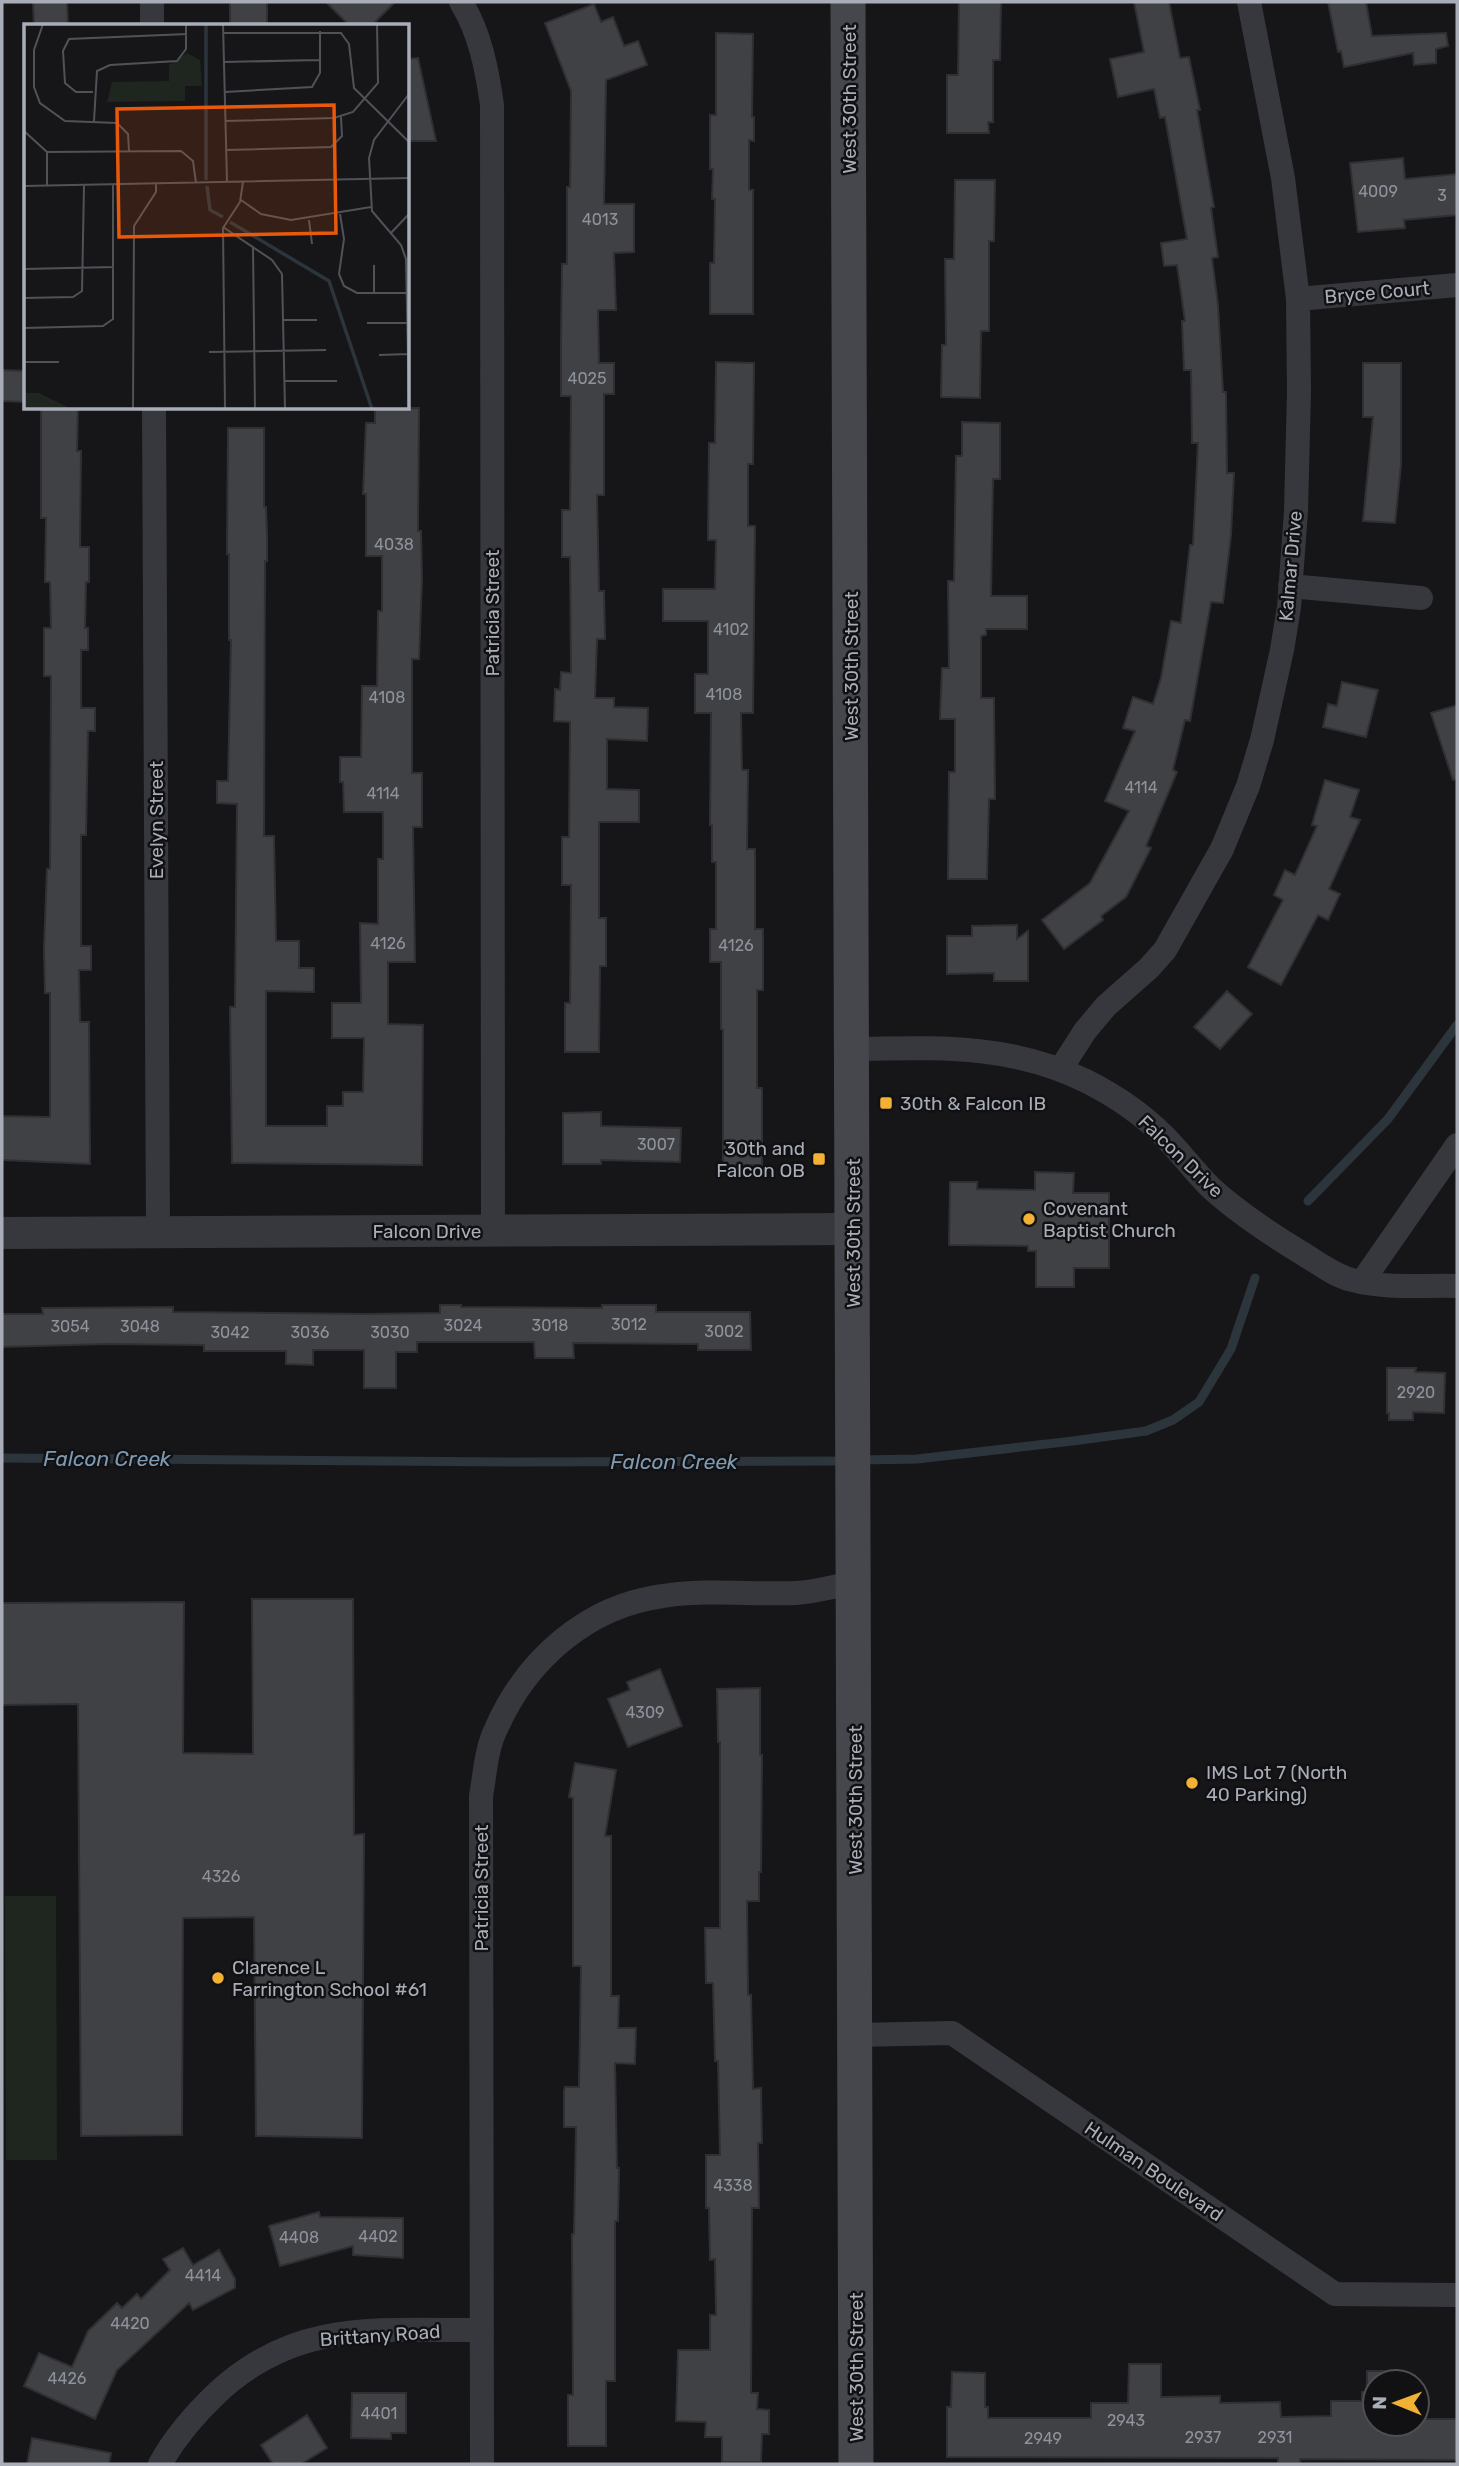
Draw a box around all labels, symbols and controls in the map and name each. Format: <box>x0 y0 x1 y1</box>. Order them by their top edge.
inset map <box>24 24 410 410</box>
street label: West 30th Street <box>838 24 861 174</box>
house number: 4009 <box>1358 182 1398 201</box>
house number: 3 <box>1437 186 1447 205</box>
house number: 4013 <box>582 210 618 229</box>
street label: Bryce Court <box>1323 276 1431 309</box>
house number: 4025 <box>568 369 607 388</box>
street label: Kalmar Drive <box>1274 510 1307 622</box>
house number: 4038 <box>374 535 414 554</box>
street label: Patricia Street <box>481 549 504 676</box>
street label: West 30th Street <box>840 591 863 741</box>
house number: 4102 <box>713 620 749 639</box>
house number: 4108 <box>706 685 742 704</box>
house number: 4108 <box>369 688 405 707</box>
street label: Evelyn Street <box>145 760 168 879</box>
house number: 4114 <box>1124 778 1158 797</box>
house number: 4114 <box>366 784 400 803</box>
house number: 4126 <box>370 934 406 953</box>
house number: 4126 <box>718 936 754 955</box>
place label: 30th & Falcon IB <box>900 1092 1046 1115</box>
marker: 30th & Falcon IB <box>878 1095 894 1111</box>
street label: Falcon Drive <box>1133 1110 1228 1202</box>
house number: 3007 <box>637 1135 675 1154</box>
place label: 30th and Falcon OB <box>716 1137 805 1182</box>
marker: 30th and Falcon OB <box>811 1151 827 1167</box>
street label: West 30th Street <box>842 1158 865 1308</box>
place label: Covenant Baptist Church <box>1043 1197 1176 1242</box>
marker: Covenant Baptist Church <box>1021 1211 1037 1227</box>
street label: Falcon Drive <box>373 1220 481 1243</box>
house number: 3012 <box>611 1315 647 1334</box>
house number: 3024 <box>444 1316 483 1335</box>
house number: 3018 <box>532 1316 568 1335</box>
house number: 3054 <box>50 1317 90 1336</box>
house number: 3048 <box>120 1317 160 1336</box>
house number: 3002 <box>704 1322 744 1341</box>
house number: 3042 <box>210 1323 250 1342</box>
house number: 3036 <box>290 1323 330 1342</box>
house number: 3030 <box>370 1323 410 1342</box>
house number: 2920 <box>1397 1383 1435 1402</box>
water label: Falcon Creek <box>43 1446 172 1471</box>
water label: Falcon Creek <box>610 1449 739 1474</box>
house number: 4309 <box>625 1703 665 1722</box>
street label: West 30th Street <box>844 1725 867 1875</box>
place label: IMS Lot 7 (North 40 Parking) <box>1206 1761 1347 1806</box>
marker: IMS Lot 7 (North 40 Parking) <box>1184 1775 1200 1791</box>
street label: Patricia Street <box>470 1824 493 1951</box>
house number: 4326 <box>202 1867 241 1886</box>
place label: Clarence L Farrington School #61 <box>232 1956 427 2001</box>
marker: Clarence L Farrington School #61 <box>210 1970 226 1986</box>
street label: Hulman Boulevard <box>1080 2117 1227 2226</box>
house number: 4338 <box>713 2176 753 2195</box>
house number: 4402 <box>358 2227 398 2246</box>
house number: 4408 <box>279 2228 319 2247</box>
house number: 4414 <box>185 2266 221 2285</box>
street label: West 30th Street <box>845 2292 868 2442</box>
house number: 4420 <box>110 2314 150 2333</box>
street label: Brittany Road <box>319 2320 441 2351</box>
north arrow <box>1361 2368 1431 2438</box>
house number: 4426 <box>48 2369 87 2388</box>
text: N <box>1368 2396 1391 2410</box>
house number: 4401 <box>361 2404 397 2423</box>
house number: 2943 <box>1107 2411 1145 2430</box>
house number: 2937 <box>1185 2428 1221 2447</box>
house number: 2931 <box>1258 2428 1292 2447</box>
house number: 2949 <box>1024 2429 1062 2448</box>

